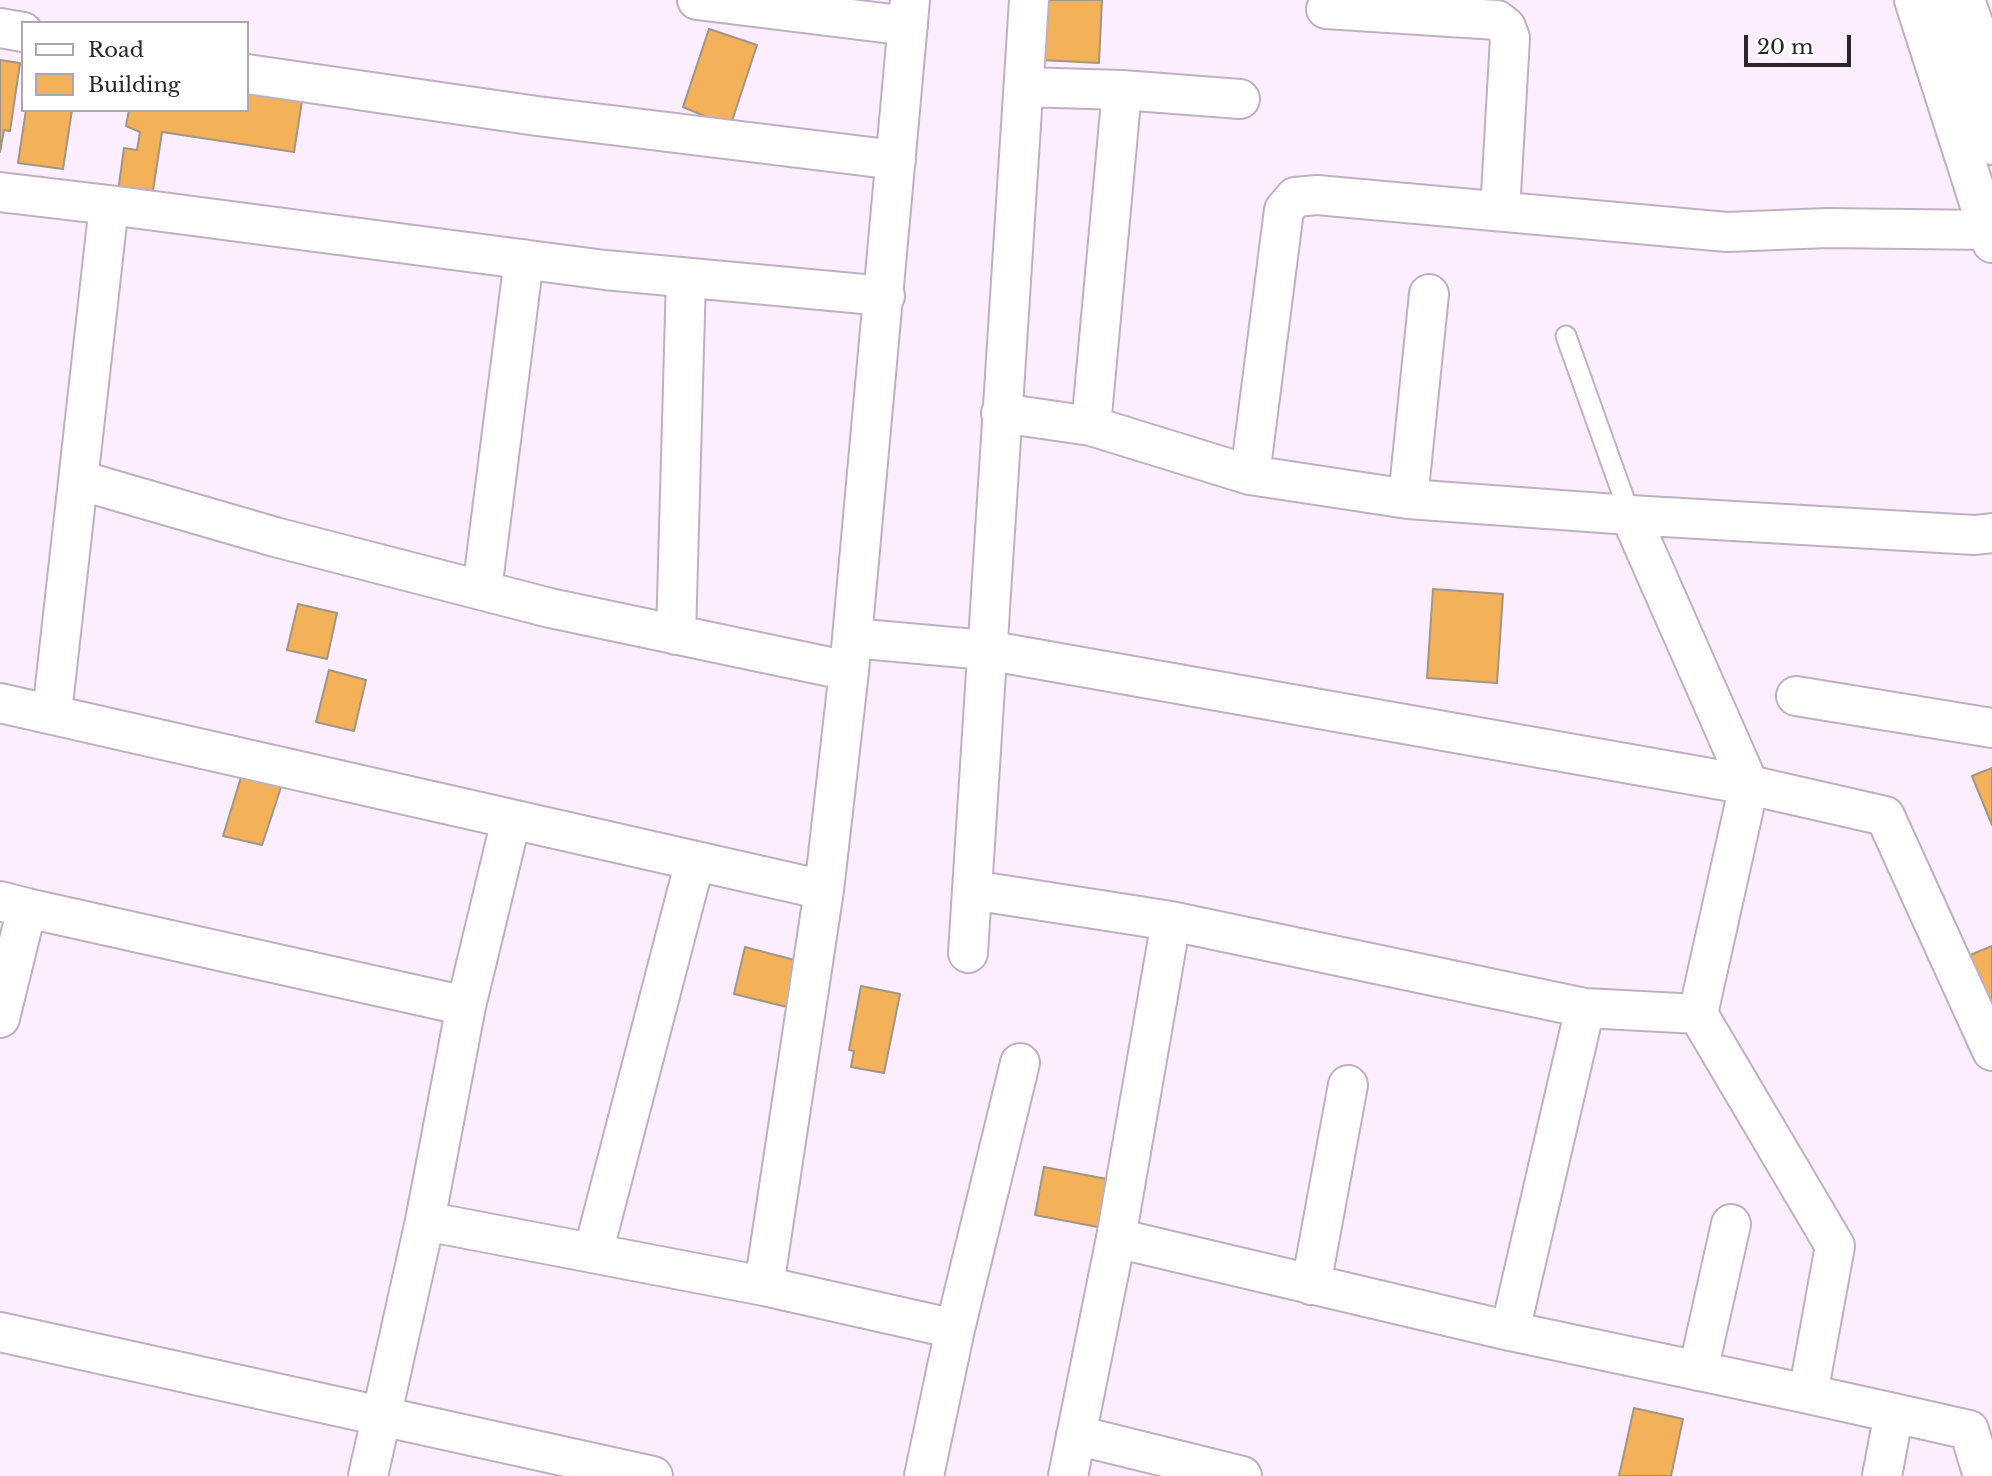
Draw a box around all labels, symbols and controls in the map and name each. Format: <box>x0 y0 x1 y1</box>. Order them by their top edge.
legend <box>21 21 248 112</box>
scale bar <box>1747 21 1854 65</box>
text: 20 m <box>1757 34 1814 60</box>
text: Road <box>88 37 144 63</box>
text: Building <box>88 72 180 98</box>

